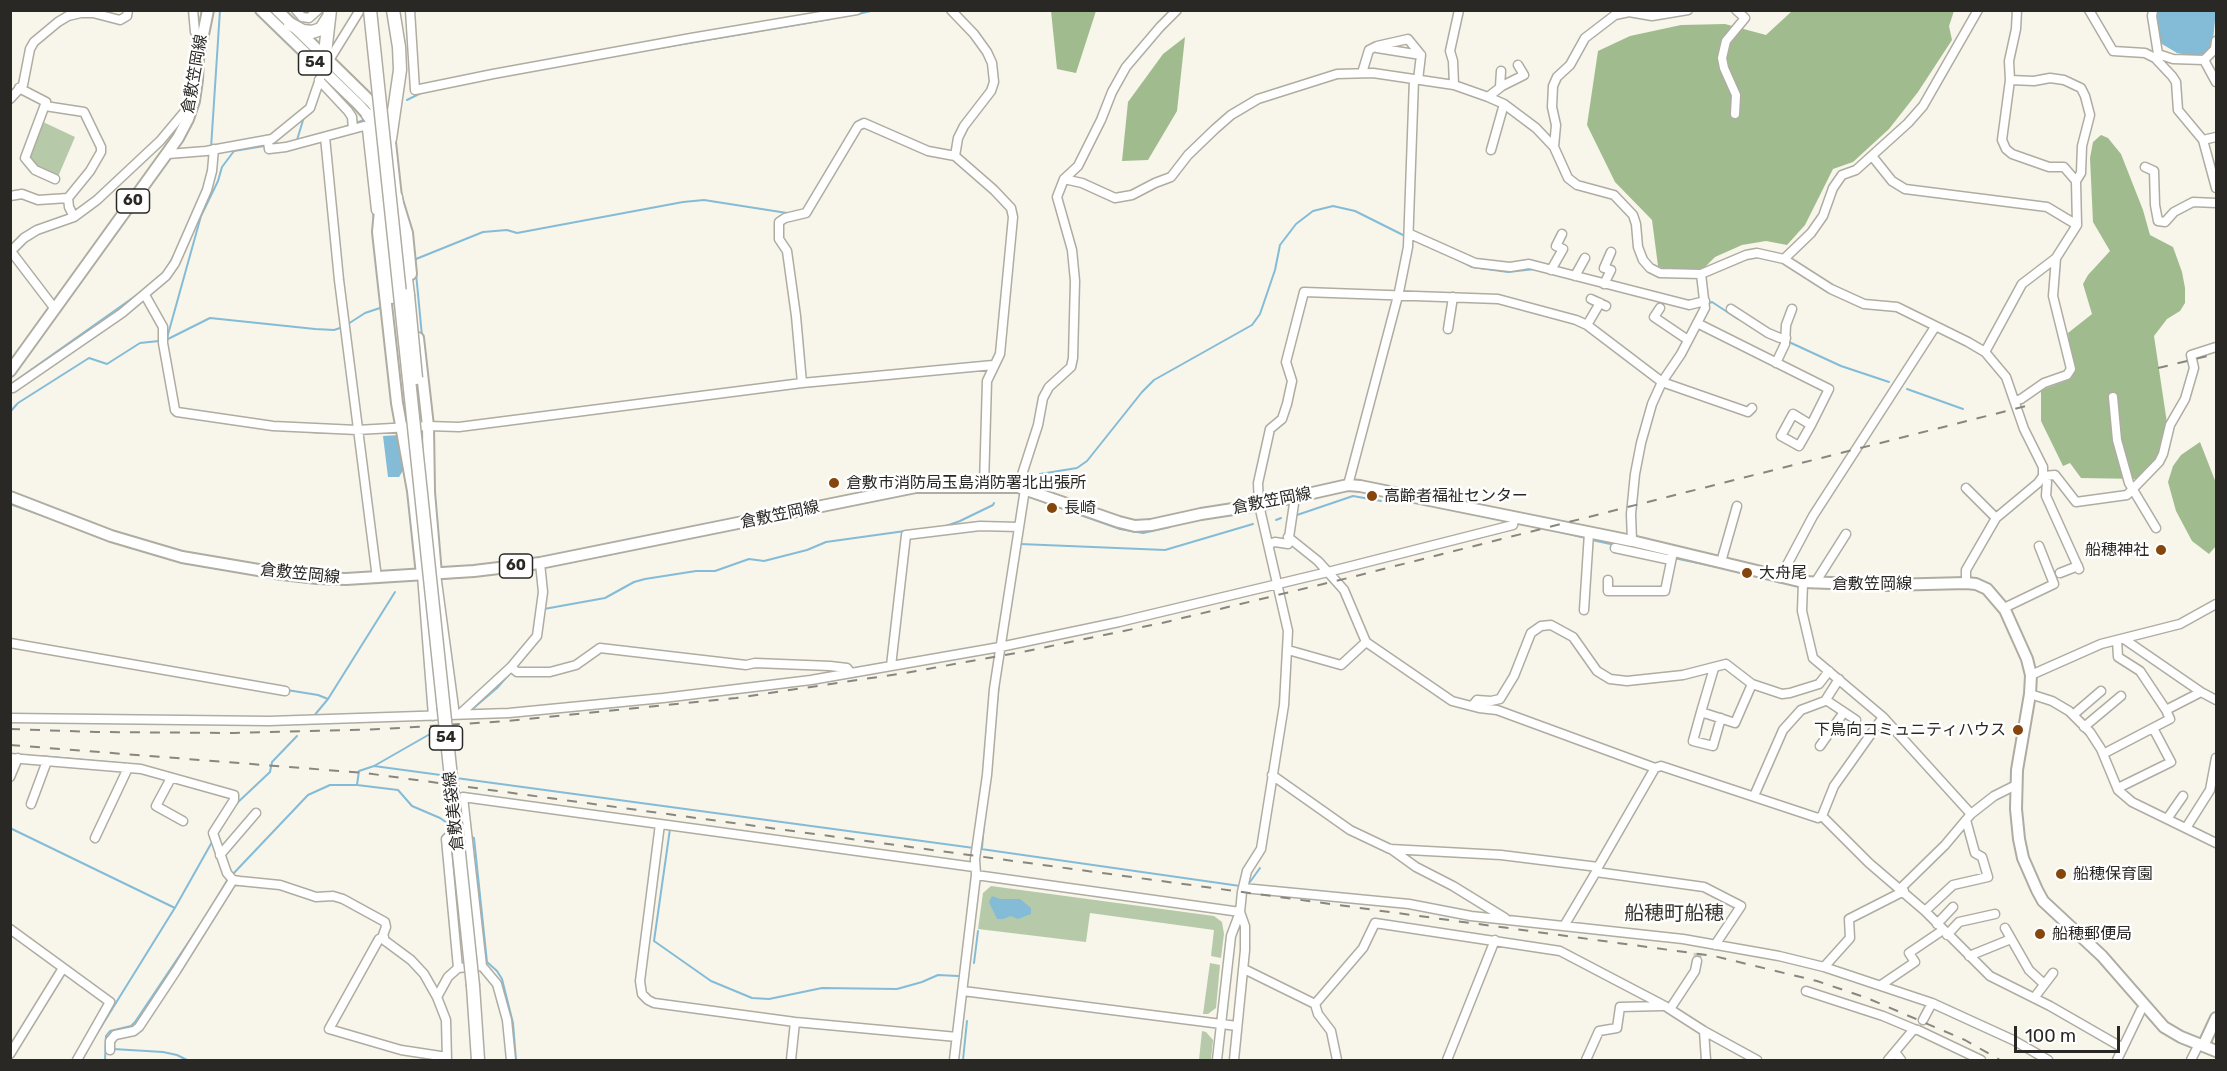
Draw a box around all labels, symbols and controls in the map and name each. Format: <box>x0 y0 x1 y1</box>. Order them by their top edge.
street label: 倉敷笠岡線 <box>179 33 211 115</box>
road number: 54 <box>298 51 332 75</box>
road number: 60 <box>116 189 150 213</box>
place label: 倉敷市消防局玉島消防署北出張所 <box>846 473 1086 493</box>
marker: 倉敷市消防局玉島消防署北出張所 <box>827 476 841 490</box>
street label: 倉敷笠岡線 <box>1231 484 1313 518</box>
place label: 高齢者福祉センター <box>1384 486 1528 506</box>
marker: 高齢者福祉センター <box>1365 489 1379 503</box>
street label: 倉敷笠岡線 <box>739 497 821 533</box>
place label: 長崎 <box>1064 498 1096 518</box>
marker: 長崎 <box>1045 501 1059 515</box>
place label: 船穂神社 <box>2085 540 2149 560</box>
marker: 船穂神社 <box>2154 543 2168 557</box>
road number: 60 <box>500 554 532 578</box>
street label: 倉敷笠岡線 <box>259 560 341 588</box>
place label: 大舟尾 <box>1759 563 1807 583</box>
marker: 大舟尾 <box>1740 566 1754 580</box>
street label: 倉敷笠岡線 <box>1832 574 1912 594</box>
place label: 下鳥向コミュニティハウス <box>1814 720 2006 740</box>
marker: 下鳥向コミュニティハウス <box>2011 723 2025 737</box>
road number: 54 <box>430 726 462 750</box>
street label: 倉敷美袋線 <box>440 770 468 852</box>
place label: 船穂保育園 <box>2073 864 2153 884</box>
marker: 船穂保育園 <box>2054 867 2068 881</box>
district label: 船穂町船穂 <box>1624 902 1724 926</box>
place label: 船穂郵便局 <box>2052 924 2132 944</box>
marker: 船穂郵便局 <box>2033 927 2047 941</box>
scale bar <box>2017 1014 2124 1052</box>
text: 100 m <box>2025 1025 2076 1047</box>

